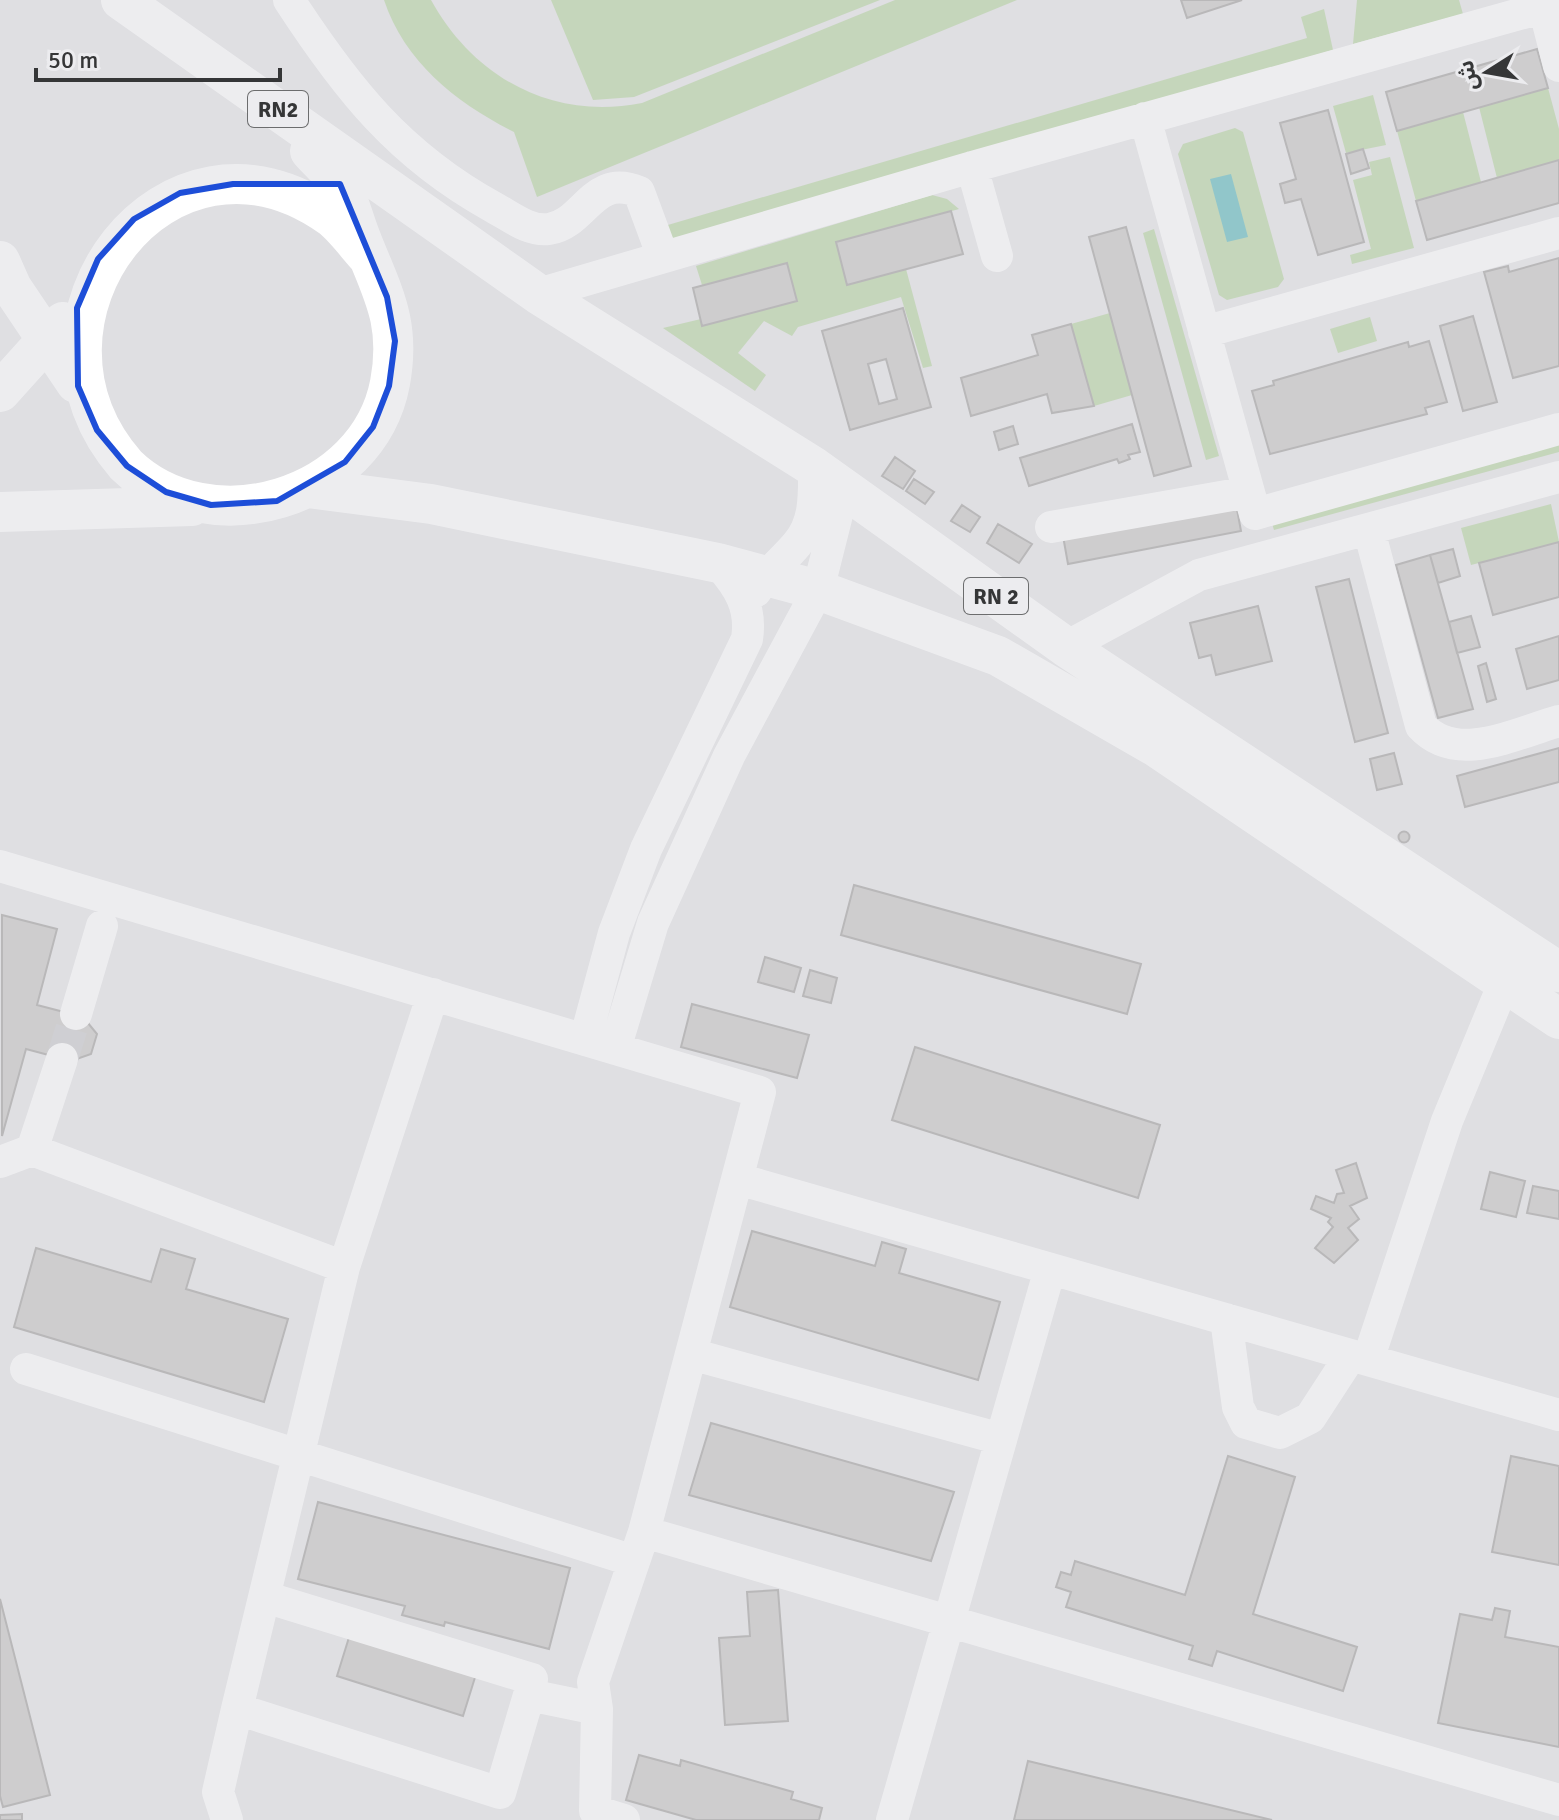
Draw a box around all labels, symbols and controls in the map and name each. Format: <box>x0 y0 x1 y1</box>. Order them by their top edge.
scale bar <box>36 32 280 82</box>
north arrow <box>1447 32 1527 112</box>
text: 50 m <box>48 45 98 75</box>
text: ش <box>1452 58 1484 93</box>
road number: RN2 <box>248 91 308 127</box>
road number: RN 2 <box>964 578 1028 614</box>

